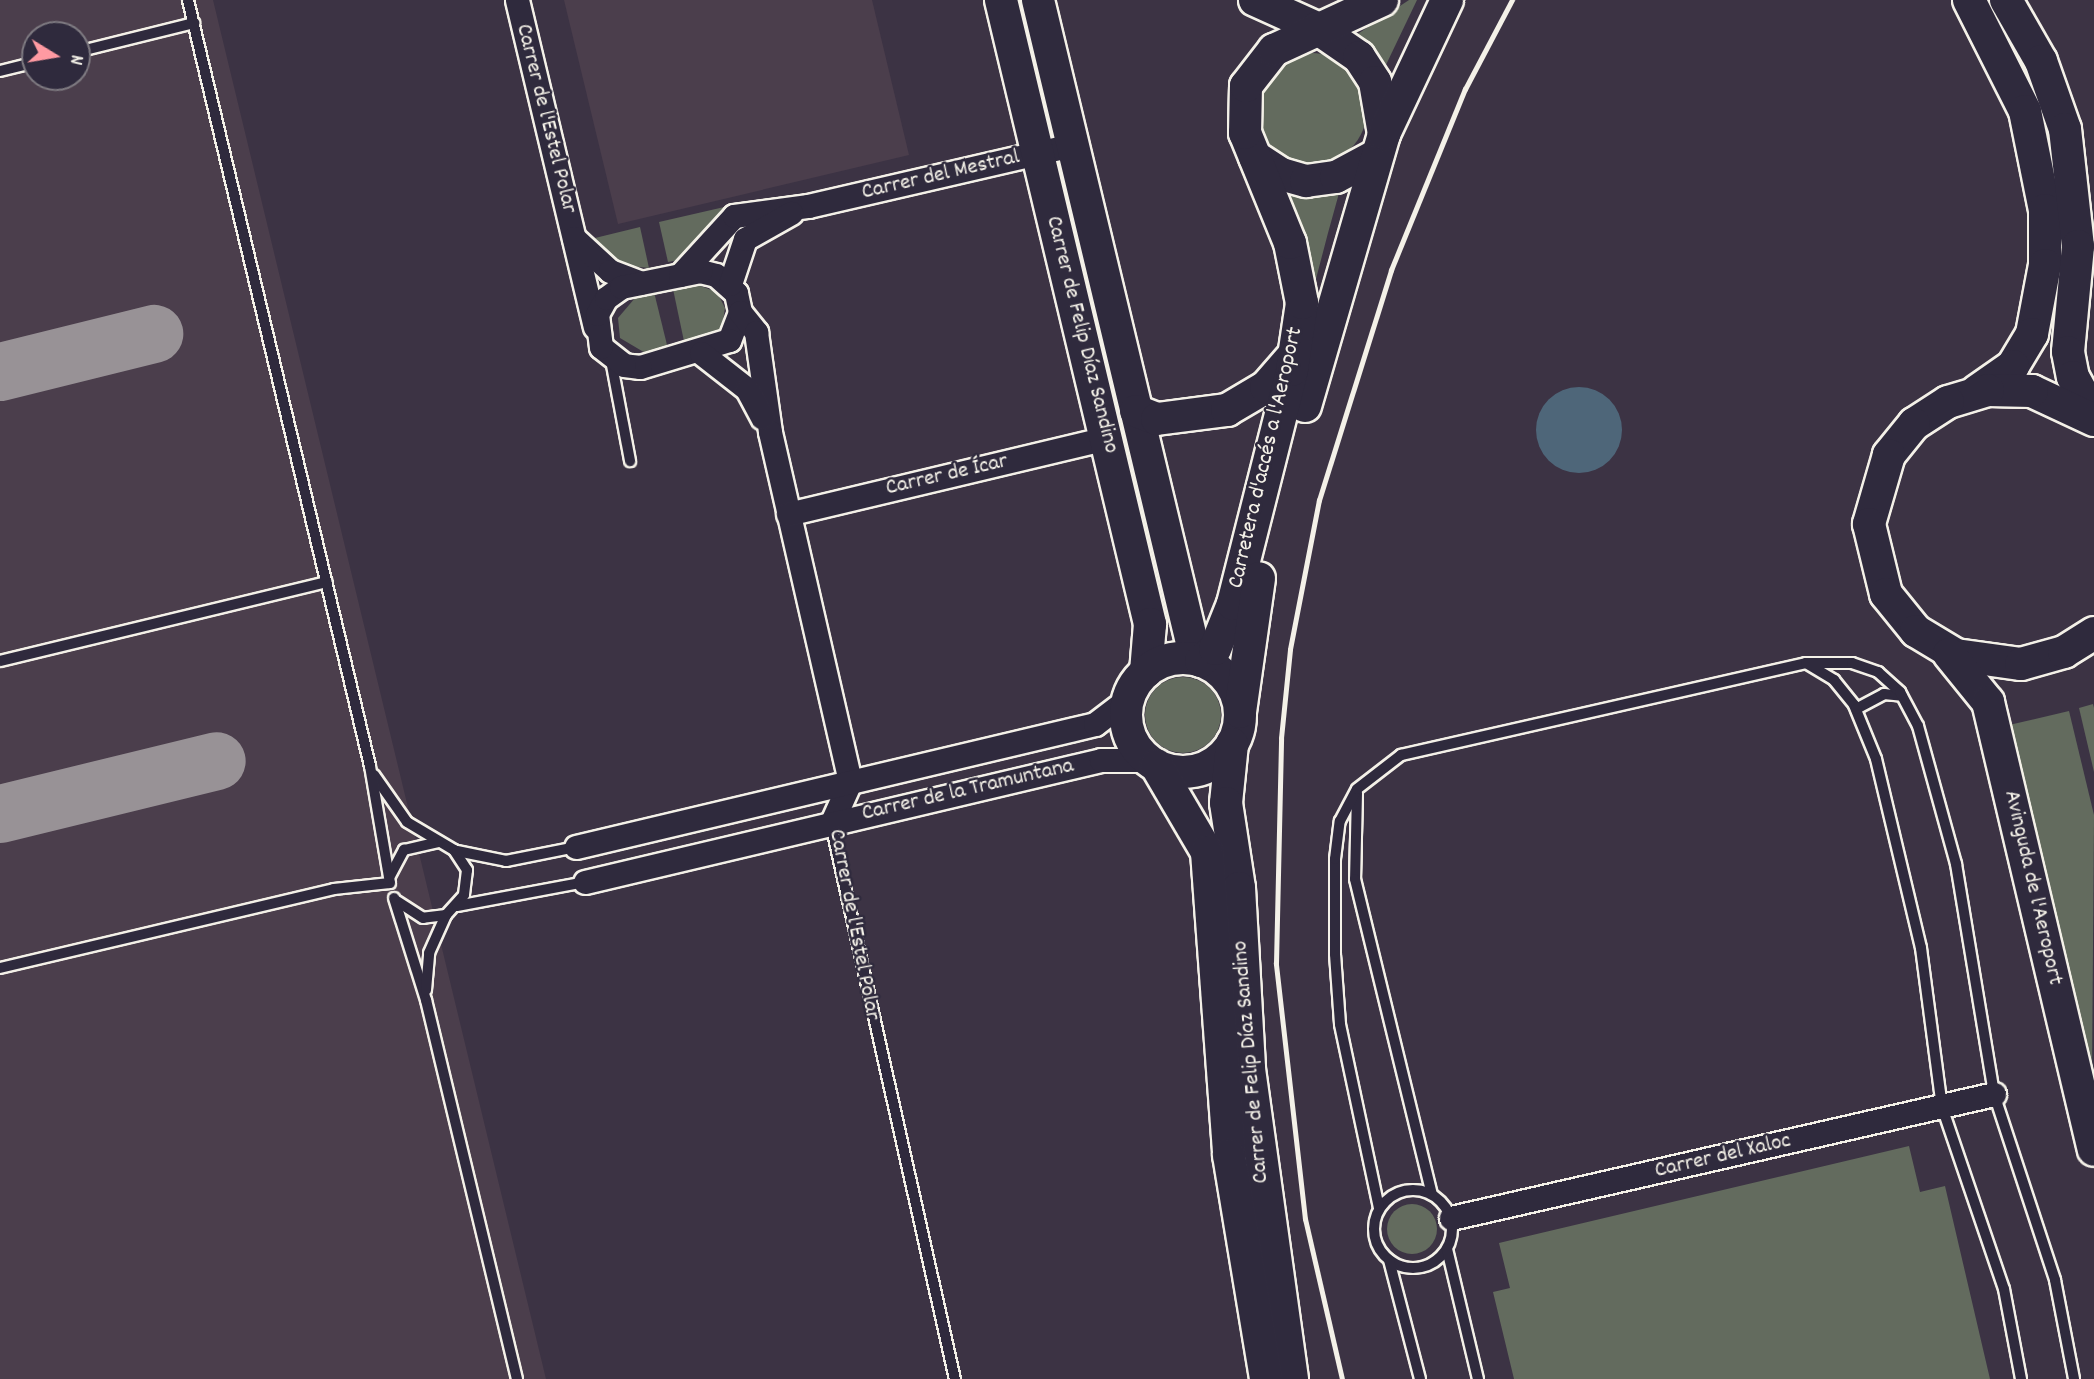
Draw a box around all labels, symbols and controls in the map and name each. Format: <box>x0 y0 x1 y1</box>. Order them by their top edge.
north arrow <box>21 21 91 91</box>
street label: Carrer de l'Estel Polar <box>508 21 582 217</box>
text: N <box>61 53 89 67</box>
street label: Carrer del Mestral <box>859 144 1023 208</box>
street label: Carrer de Felip Díaz Sandino <box>1038 214 1124 456</box>
street label: Carretera d'accés a l'Aeroport <box>1223 325 1311 591</box>
street label: Carrer de Ícar <box>883 449 1011 503</box>
street label: Carrer de la Tramuntana <box>859 753 1077 829</box>
street label: Avinguda de l'Aeroport <box>1996 788 2068 988</box>
street label: Carrer de l'Estel Polar <box>821 827 885 1023</box>
street label: Carrer de Felip Díaz Sandino <box>1228 939 1276 1185</box>
street label: Carrer del Xaloc <box>1652 1128 1794 1186</box>

